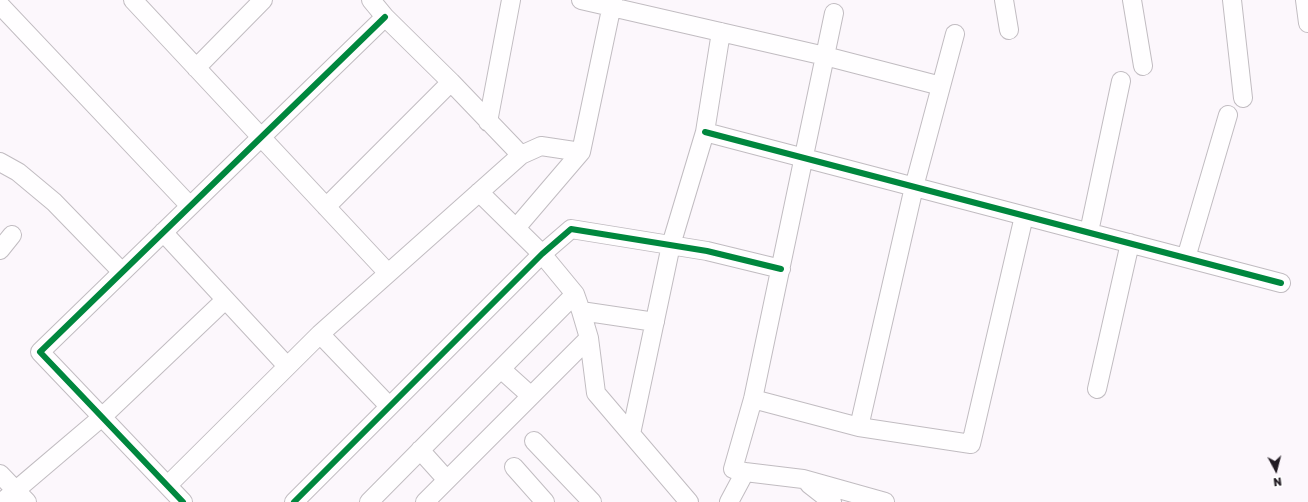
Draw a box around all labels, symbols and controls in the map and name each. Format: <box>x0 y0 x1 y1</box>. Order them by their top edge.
north arrow <box>1256 450 1296 490</box>
text: N <box>1273 475 1282 489</box>

